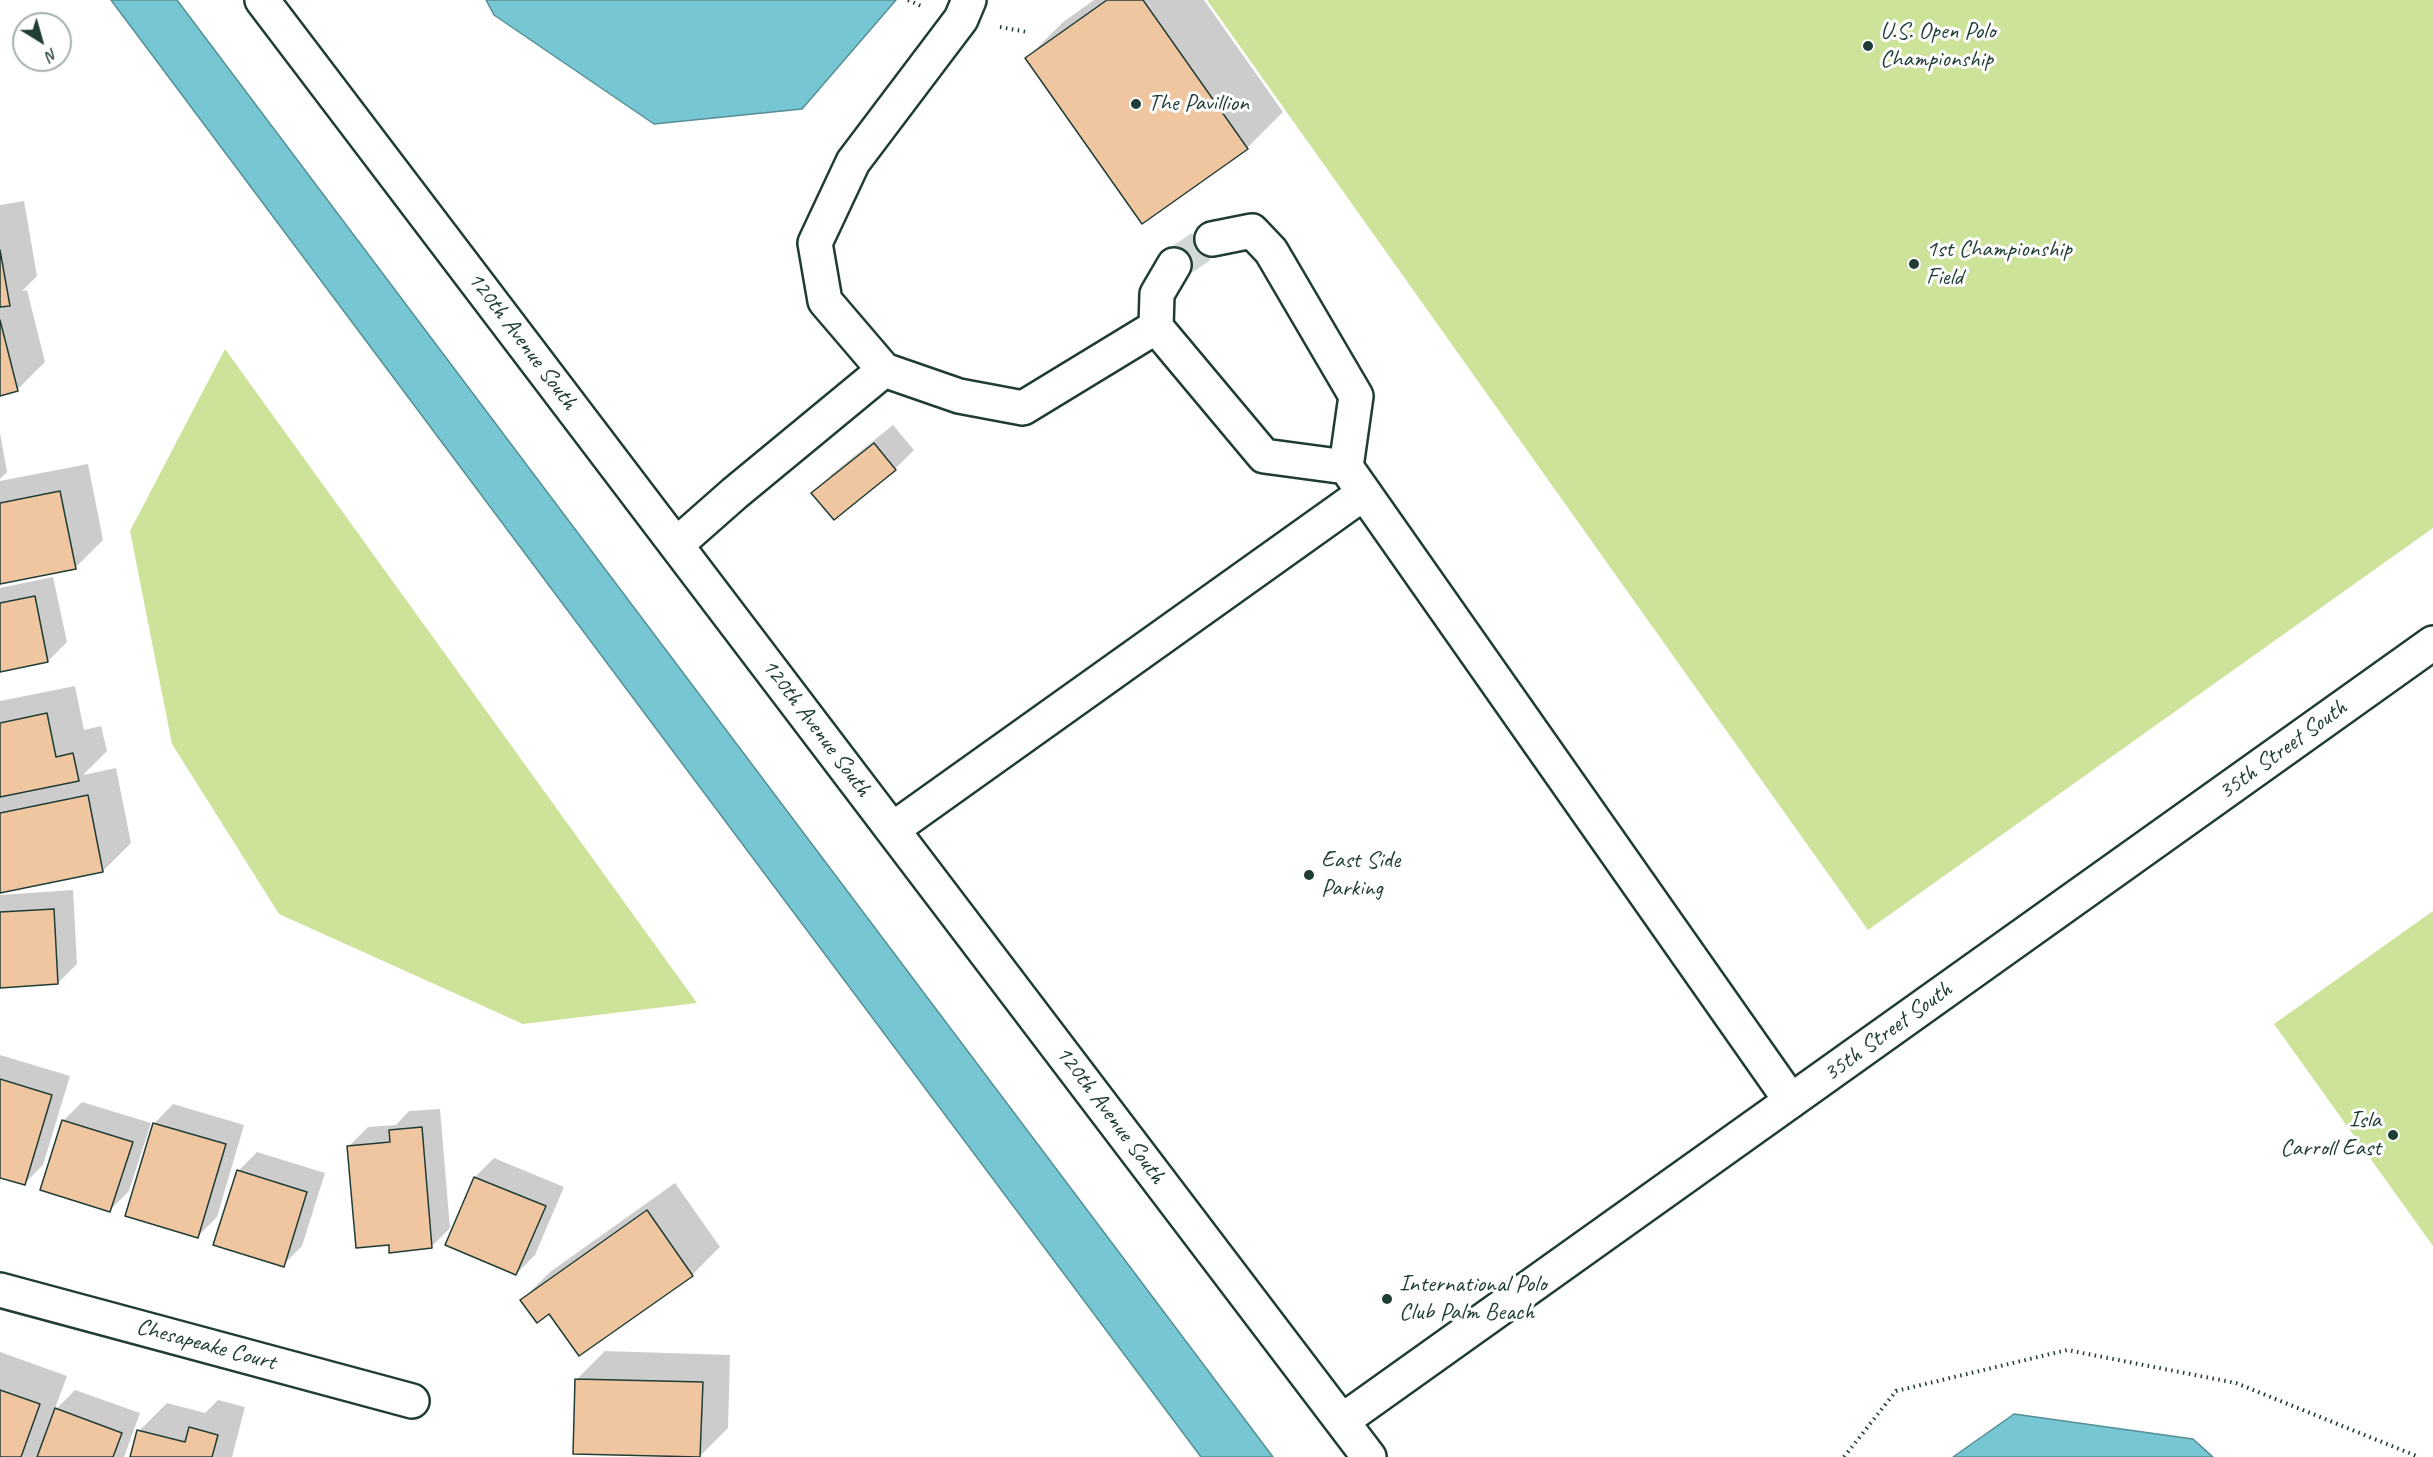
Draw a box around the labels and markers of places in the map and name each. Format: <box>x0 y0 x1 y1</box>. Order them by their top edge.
place label: U.S. Open Polo Championship <box>1880 18 1996 74</box>
marker: U.S. Open Polo Championship <box>1861 39 1875 53</box>
place label: The Pavillion <box>1148 90 1249 118</box>
marker: The Pavillion <box>1129 97 1143 111</box>
place label: 1st Championship Field <box>1926 236 2072 292</box>
marker: 1st Championship Field <box>1907 257 1921 271</box>
place label: East Side Parking <box>1321 847 1400 903</box>
marker: East Side Parking <box>1302 868 1316 882</box>
place label: Isla Carroll East <box>2280 1107 2381 1163</box>
marker: Isla Carroll East <box>2386 1128 2400 1142</box>
place label: International Polo Club Palm Beach <box>1399 1271 1547 1327</box>
marker: International Polo Club Palm Beach <box>1380 1292 1394 1306</box>

